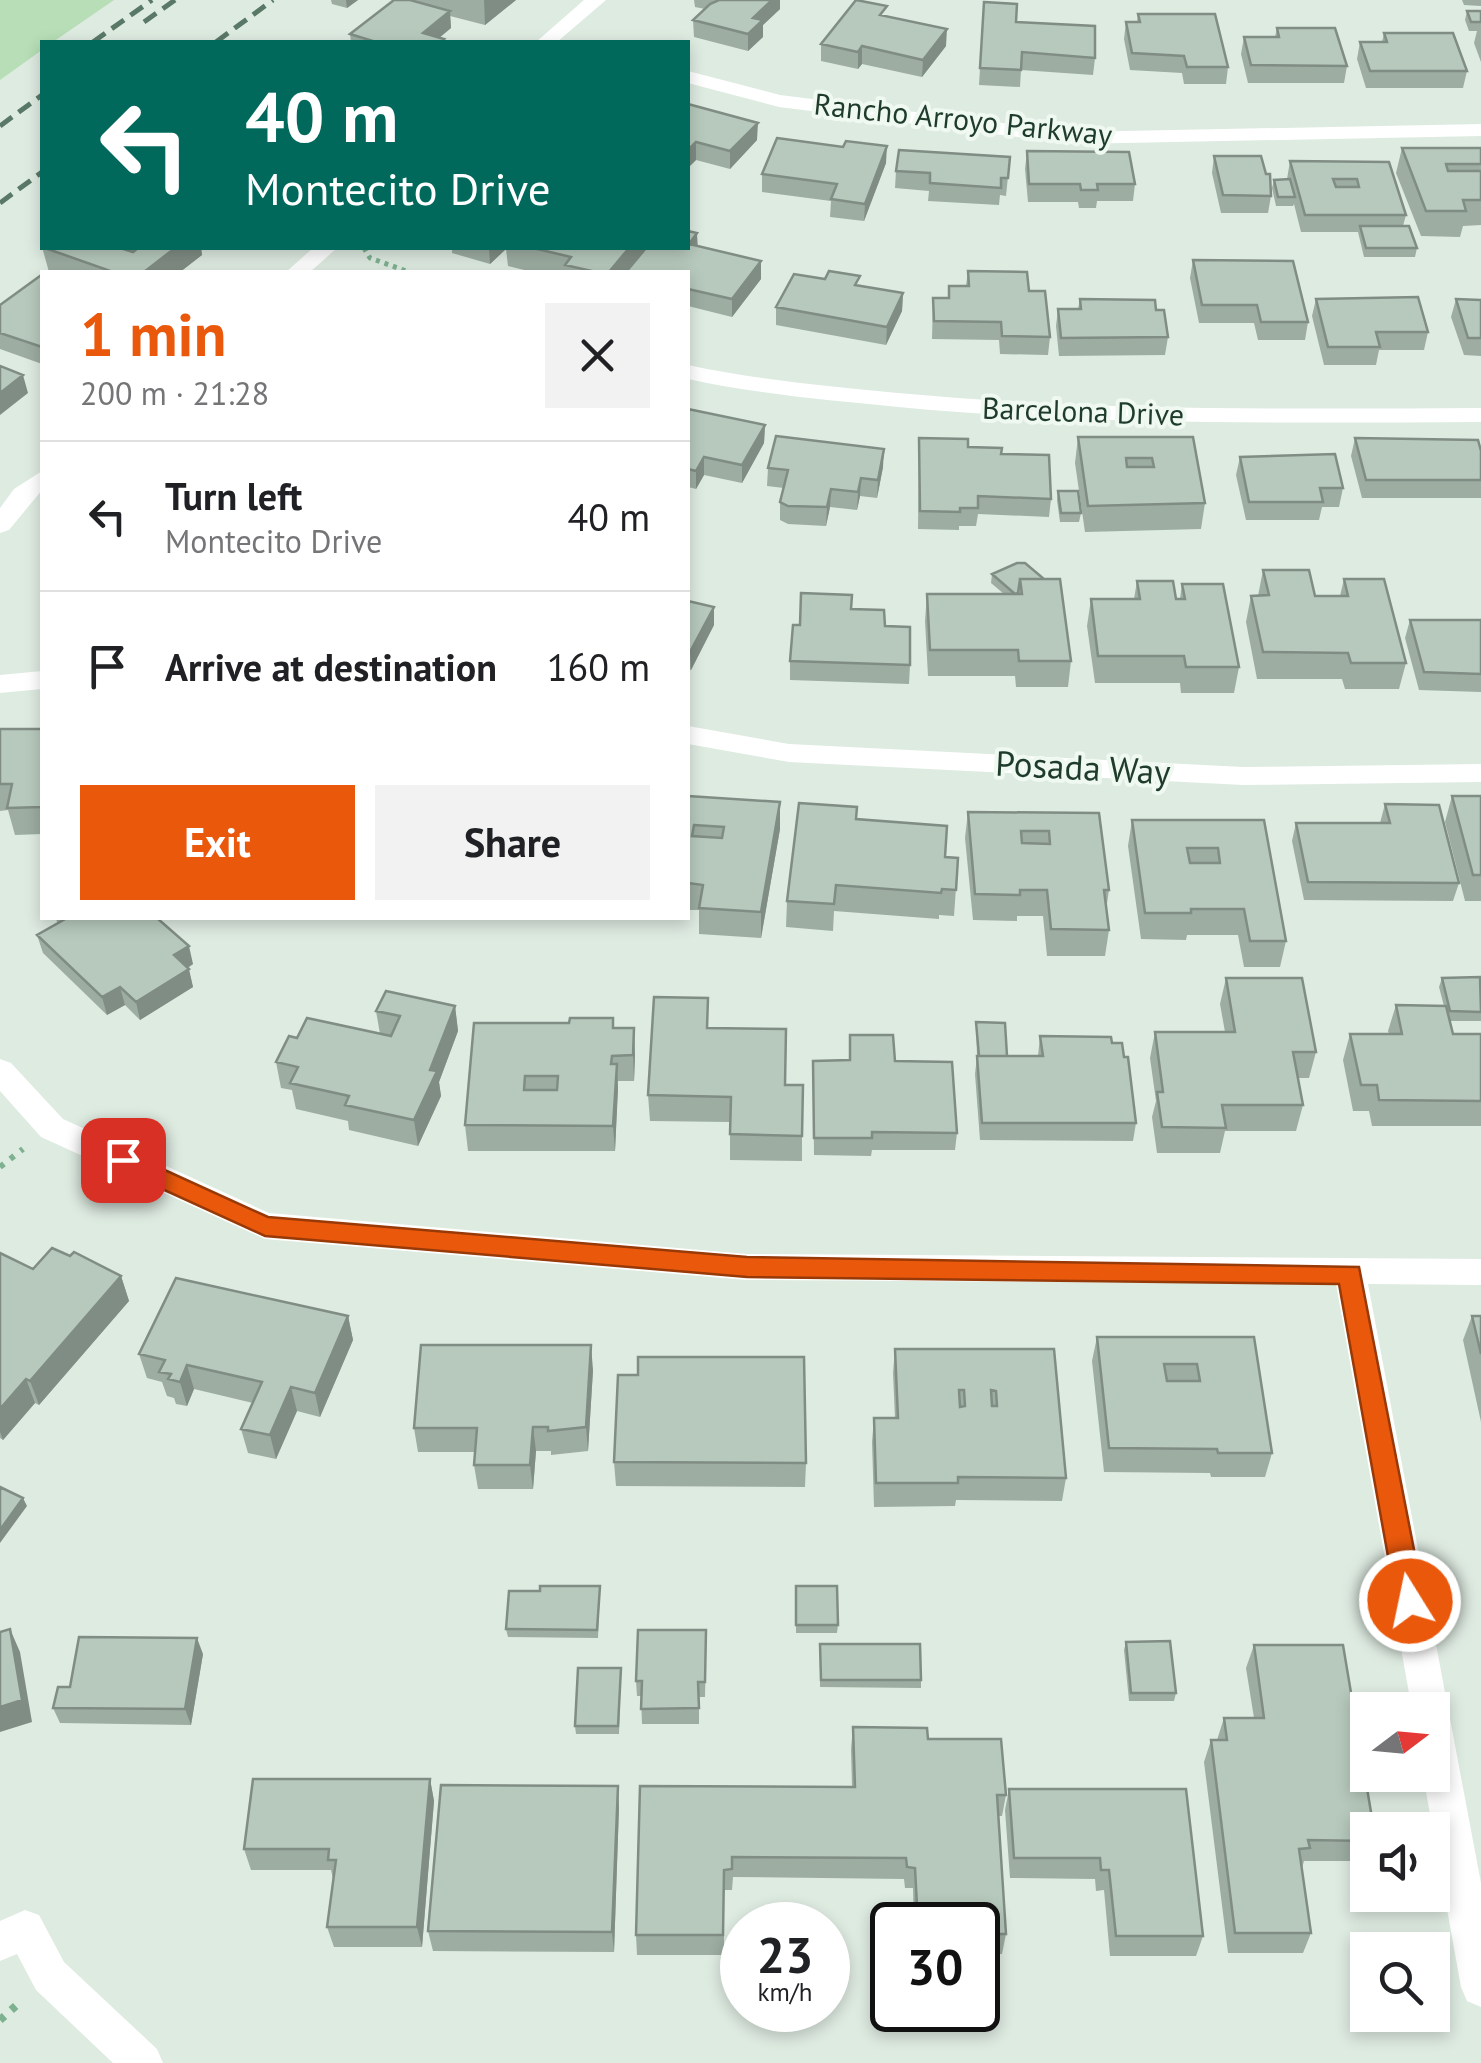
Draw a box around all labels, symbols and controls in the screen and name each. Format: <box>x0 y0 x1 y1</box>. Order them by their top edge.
text: 40 m <box>245 71 398 161</box>
icon: left <box>80 80 210 210</box>
street label: Rancho Arroyo Parkway <box>812 83 1114 154</box>
text: Montecito Drive <box>245 159 551 217</box>
text: 1 min <box>80 295 226 373</box>
button: close <box>545 303 650 408</box>
text: 200 m · 21:28 <box>80 372 269 414</box>
street label: Barcelona Drive <box>981 387 1185 434</box>
text: Turn left <box>165 471 302 520</box>
icon: left <box>80 489 135 544</box>
text: 40 m <box>568 492 650 541</box>
text: Montecito Drive <box>165 520 382 562</box>
icon: arrive <box>80 639 135 694</box>
text: Arrive at destination <box>165 642 497 691</box>
text: 160 m <box>547 642 650 691</box>
street label: Posada Way <box>994 739 1172 795</box>
button: Exit <box>80 785 355 900</box>
button: Share <box>375 785 650 900</box>
pin <box>81 1118 166 1203</box>
icon: arrive <box>96 1133 151 1188</box>
position arrow <box>1358 1549 1462 1653</box>
north arrow <box>1350 1692 1450 1792</box>
map controls <box>1350 1692 1450 2032</box>
button: sound <box>1350 1812 1450 1912</box>
speed limit sign: 30 <box>870 1902 1000 2032</box>
text: 23 <box>757 1922 813 1987</box>
button: search <box>1350 1932 1450 2032</box>
text: km/h <box>758 1976 812 2008</box>

